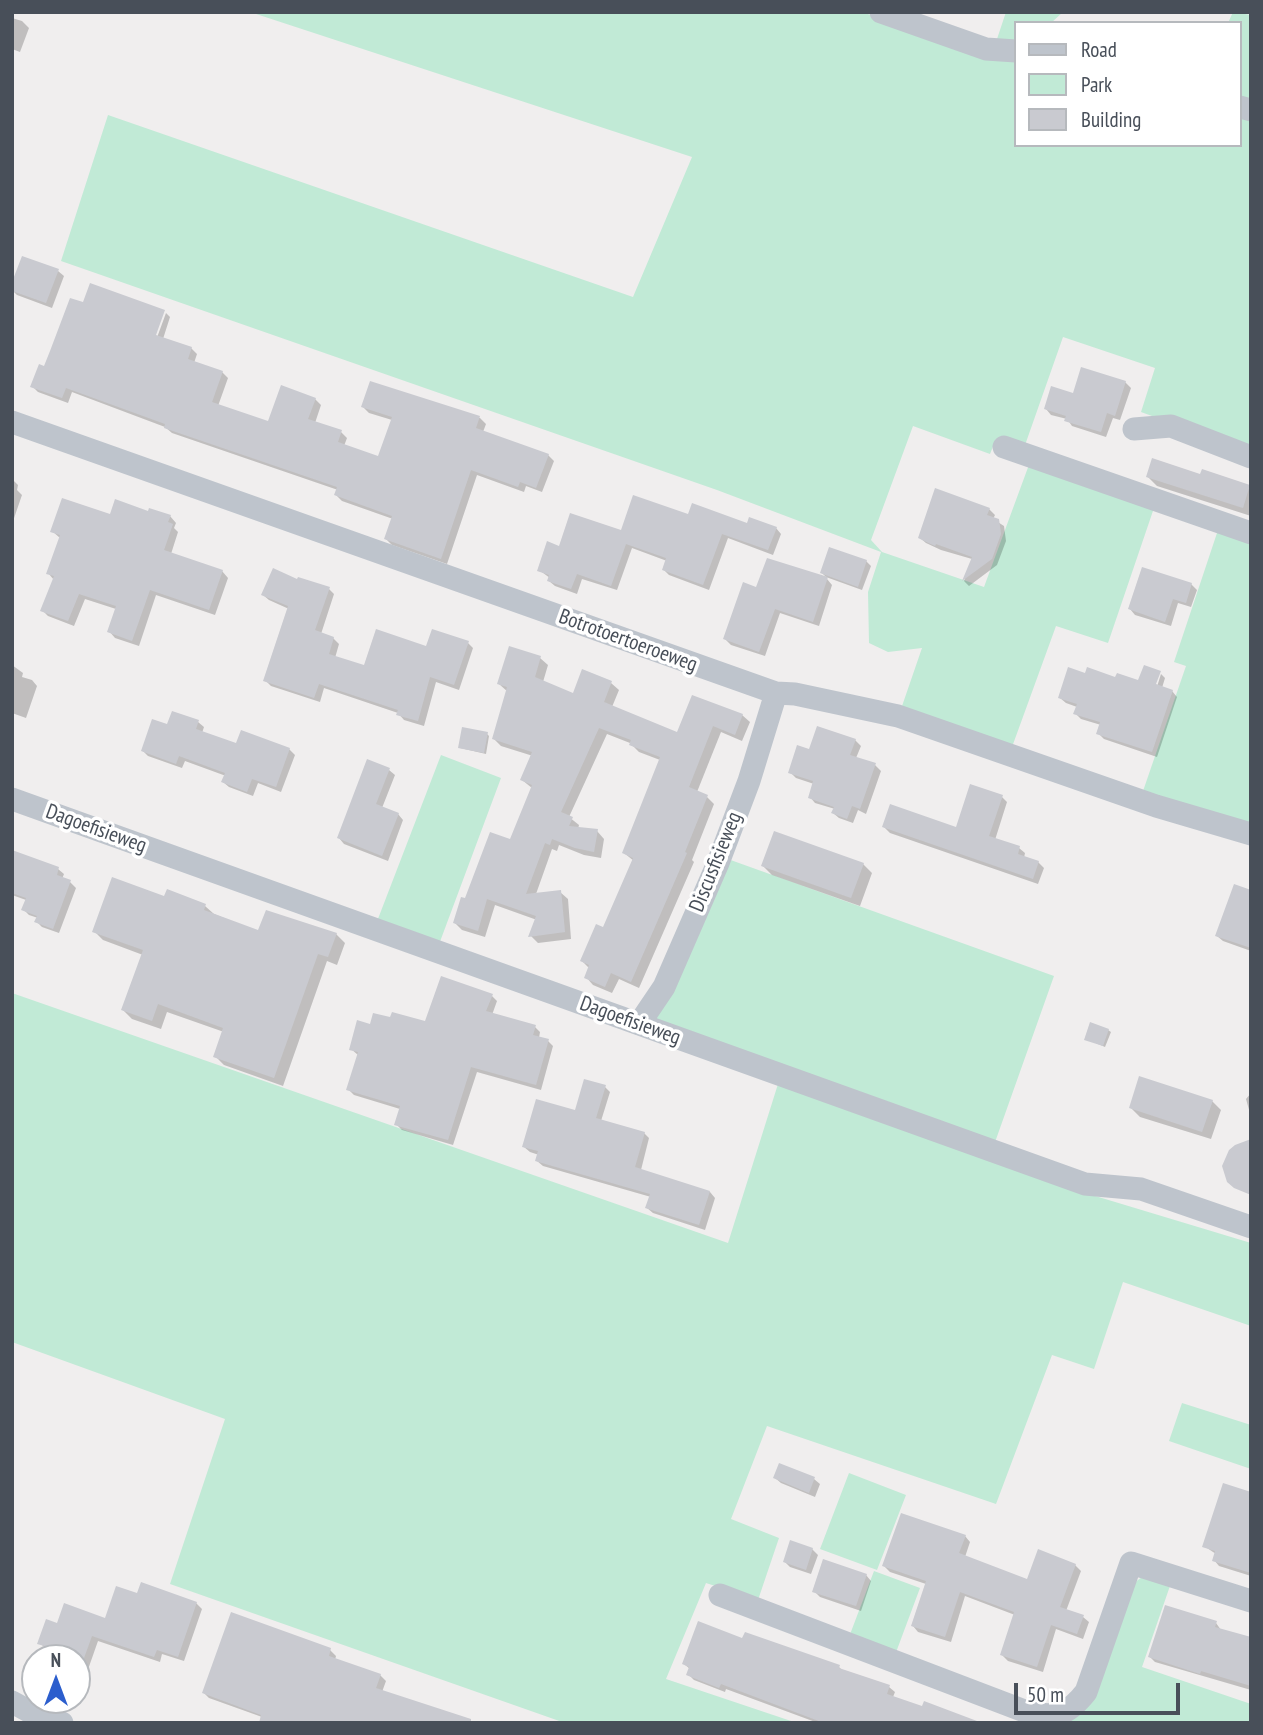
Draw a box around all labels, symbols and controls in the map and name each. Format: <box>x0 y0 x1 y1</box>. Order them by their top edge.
legend <box>1014 21 1242 147</box>
text: Road <box>1081 36 1117 63</box>
text: Park <box>1081 71 1112 98</box>
text: Building <box>1081 106 1141 133</box>
street label: Botrotoertoeroeweg <box>555 604 701 678</box>
street label: Dagoefisieweg <box>42 799 150 859</box>
street label: Discusfisieweg <box>685 808 747 916</box>
street label: Dagoefisieweg <box>576 991 684 1051</box>
north arrow <box>21 1644 91 1714</box>
text: N <box>51 1648 61 1672</box>
scale bar <box>1018 1668 1184 1712</box>
text: 50 m <box>1027 1681 1064 1708</box>

